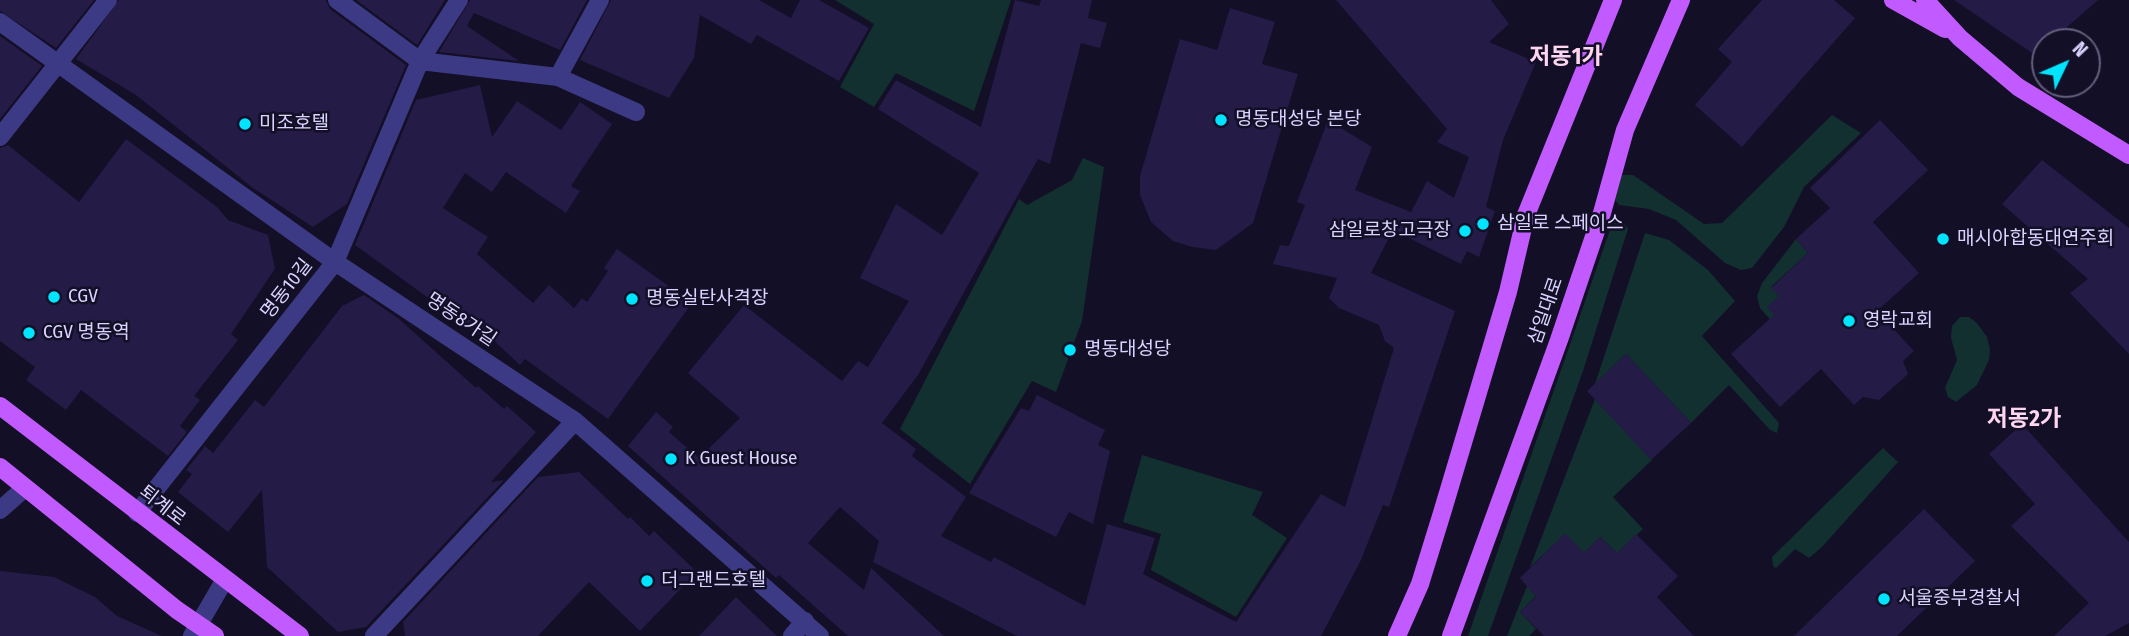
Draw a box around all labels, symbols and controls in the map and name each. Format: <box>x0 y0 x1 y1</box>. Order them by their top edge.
north arrow <box>2031 28 2101 98</box>
text: N <box>2068 37 2092 62</box>
district label: 저동1가 <box>1529 44 1603 72</box>
place label: 명동대성당 본당 <box>1235 109 1362 131</box>
marker: 명동대성당 본당 <box>1213 112 1229 128</box>
place label: 미조호텔 <box>259 113 329 135</box>
marker: 미조호텔 <box>237 116 253 132</box>
place label: 삼일로 스페이스 <box>1497 213 1624 235</box>
marker: 삼일로 스페이스 <box>1475 216 1491 232</box>
place label: 삼일로창고극장 <box>1329 220 1451 242</box>
marker: 삼일로창고극장 <box>1457 223 1473 239</box>
place label: 매시아합동대연주회 <box>1957 228 2114 250</box>
marker: 매시아합동대연주회 <box>1935 231 1951 247</box>
street label: 명동10길 <box>257 255 317 323</box>
street label: 삼일대로 <box>1524 274 1568 348</box>
place label: CGV <box>68 286 98 308</box>
street label: 명동8가길 <box>422 288 500 352</box>
place label: 명동실탄사격장 <box>646 288 768 310</box>
marker: CGV <box>46 289 62 305</box>
marker: 명동실탄사격장 <box>624 291 640 307</box>
place label: 영락교회 <box>1863 310 1933 332</box>
marker: 영락교회 <box>1841 313 1857 329</box>
place label: CGV 명동역 <box>43 322 130 344</box>
marker: CGV 명동역 <box>21 325 37 341</box>
place label: 명동대성당 <box>1084 339 1171 361</box>
marker: 명동대성당 <box>1062 342 1078 358</box>
district label: 저동2가 <box>1987 406 2061 434</box>
place label: K Guest House <box>685 448 797 470</box>
marker: K Guest House <box>663 451 679 467</box>
street label: 퇴계로 <box>134 481 190 531</box>
place label: 더그랜드호텔 <box>661 570 766 592</box>
marker: 더그랜드호텔 <box>639 573 655 589</box>
place label: 서울중부경찰서 <box>1898 588 2020 610</box>
marker: 서울중부경찰서 <box>1876 591 1892 607</box>

